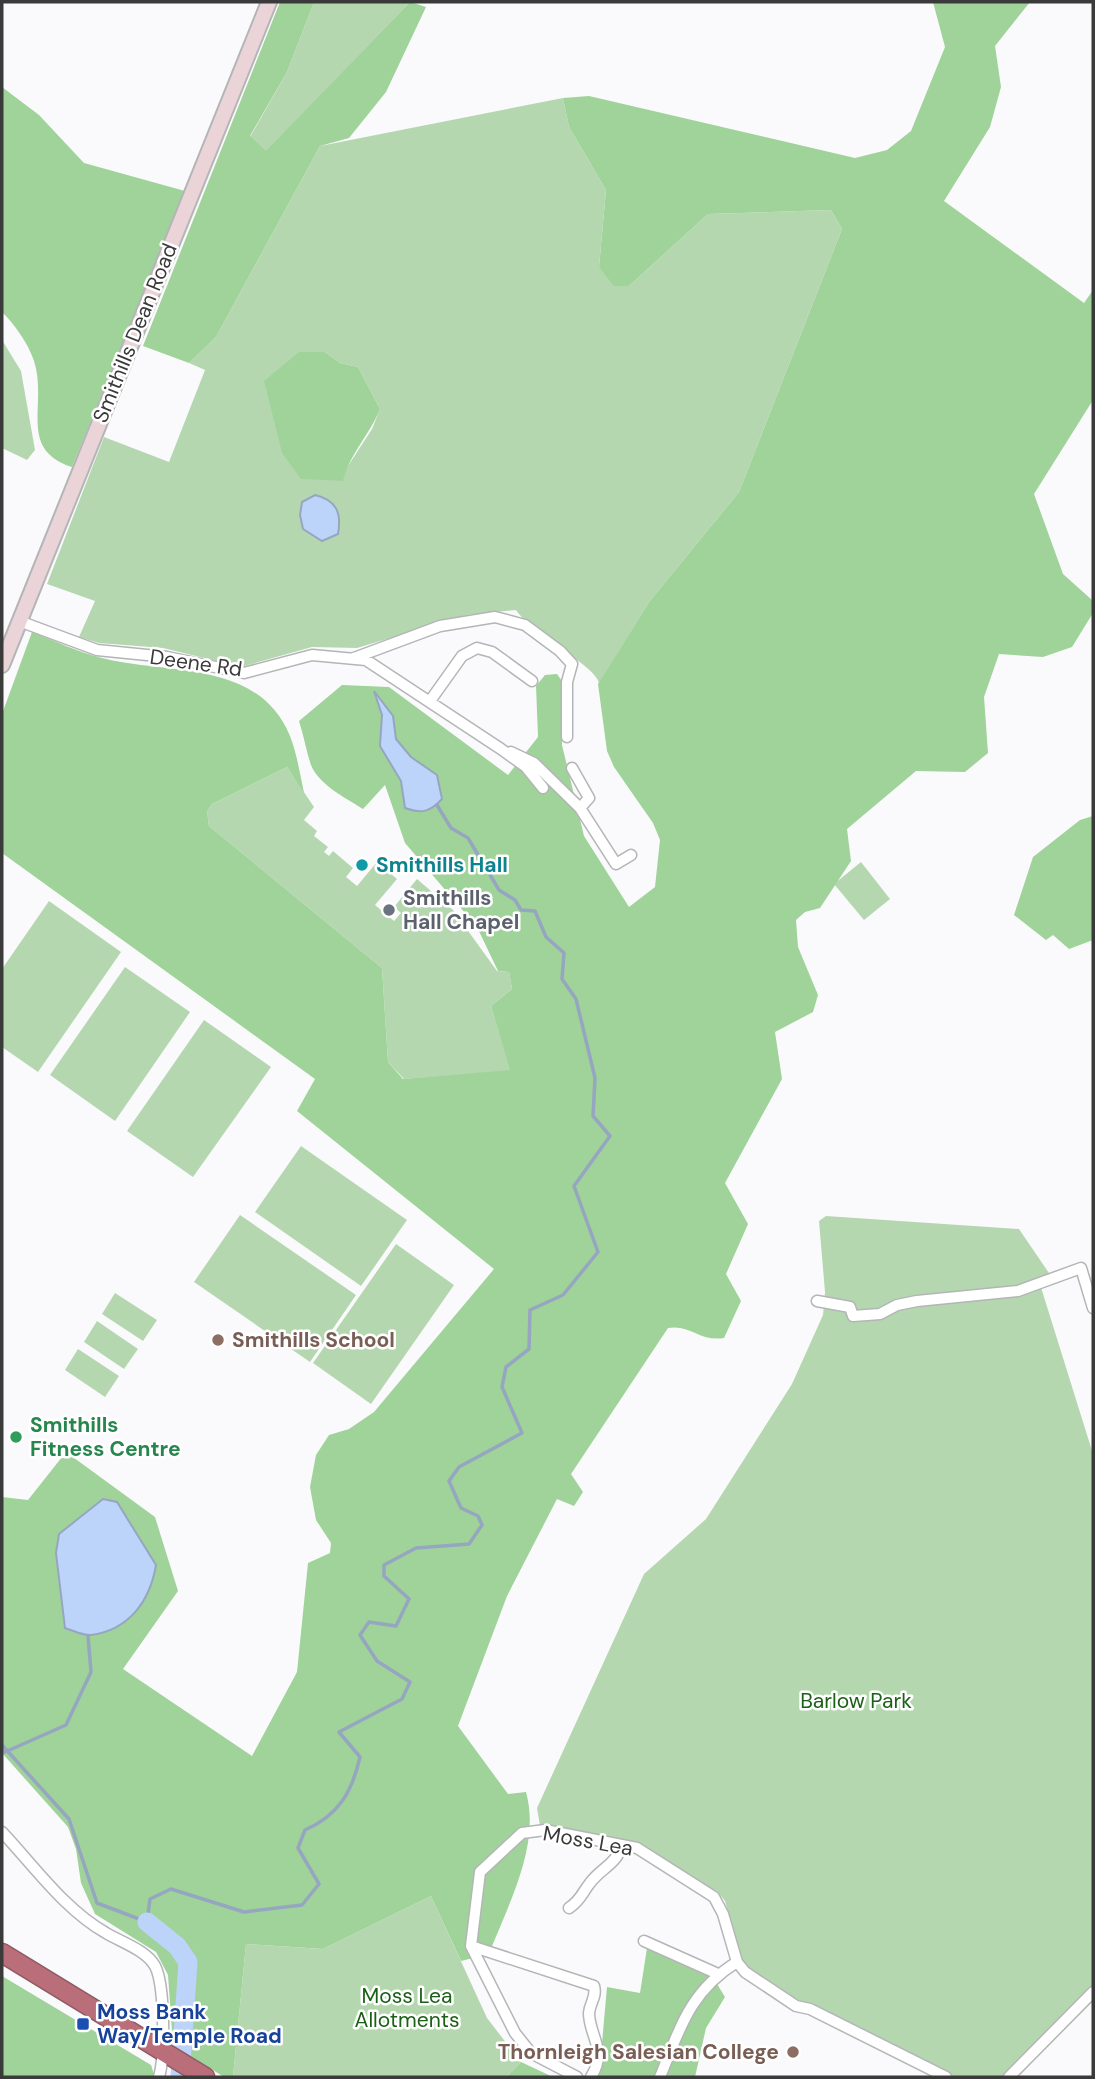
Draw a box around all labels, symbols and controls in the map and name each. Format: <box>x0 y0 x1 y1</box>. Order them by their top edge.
street label: Smithills Dean Road <box>86 239 184 427</box>
street label: Deene Rd <box>148 643 244 683</box>
place label: Smithills Hall <box>376 851 508 879</box>
marker: Smithills Hall <box>354 857 370 873</box>
place label: Smithills Hall Chapel <box>403 884 519 936</box>
marker: Smithills Hall Chapel <box>381 902 397 918</box>
place label: Smithills School <box>232 1326 395 1354</box>
marker: Smithills School <box>210 1332 226 1348</box>
place label: Smithills Fitness Centre <box>30 1411 181 1463</box>
marker: Smithills Fitness Centre <box>8 1429 24 1445</box>
park label: Barlow Park <box>800 1687 912 1715</box>
street label: Moss Lea <box>541 1819 635 1863</box>
park label: Moss Lea Allotments <box>354 1982 460 2034</box>
place label: Moss Bank Way/Temple Road <box>97 1998 282 2050</box>
marker: Moss Bank Way/Temple Road <box>75 2016 91 2032</box>
place label: Thornleigh Salesian College <box>498 2038 779 2066</box>
marker: Thornleigh Salesian College <box>785 2044 801 2060</box>

